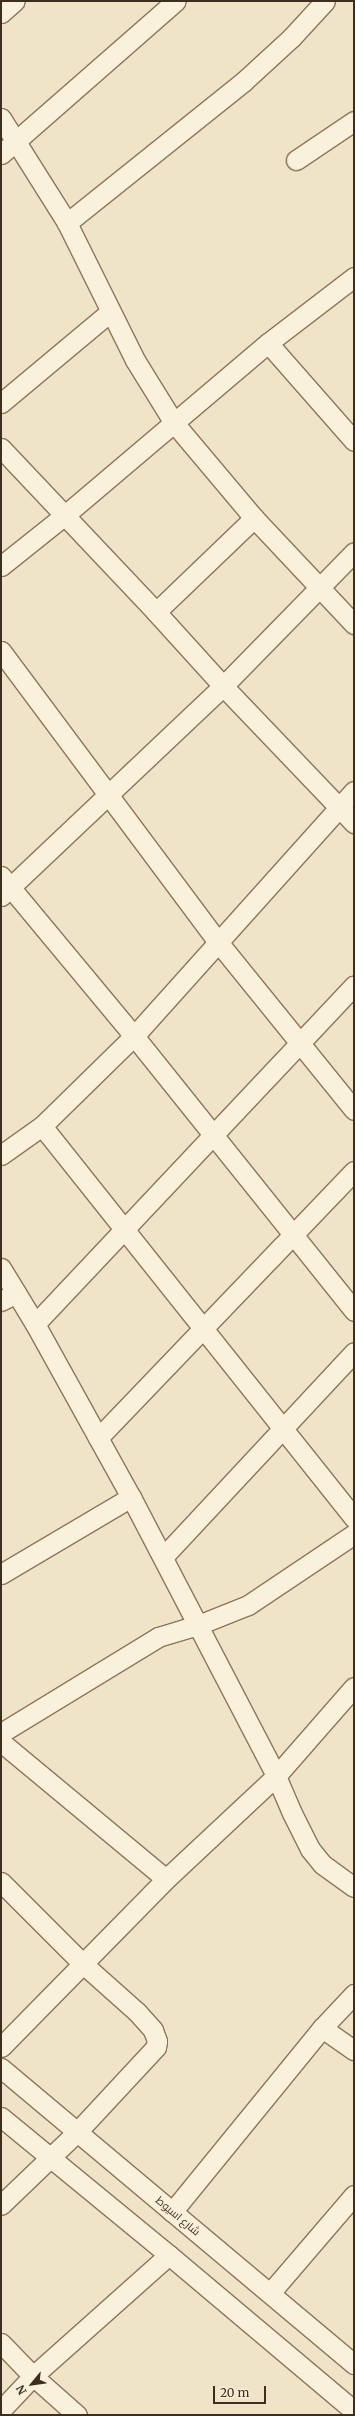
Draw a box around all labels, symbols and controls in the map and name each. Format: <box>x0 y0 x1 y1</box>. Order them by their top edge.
street label: شارع اسيوط <box>153 2194 203 2238</box>
north arrow <box>12 2364 52 2404</box>
scale bar <box>215 2378 268 2404</box>
text: N <box>13 2383 30 2397</box>
text: 20 m <box>220 2385 249 2400</box>

